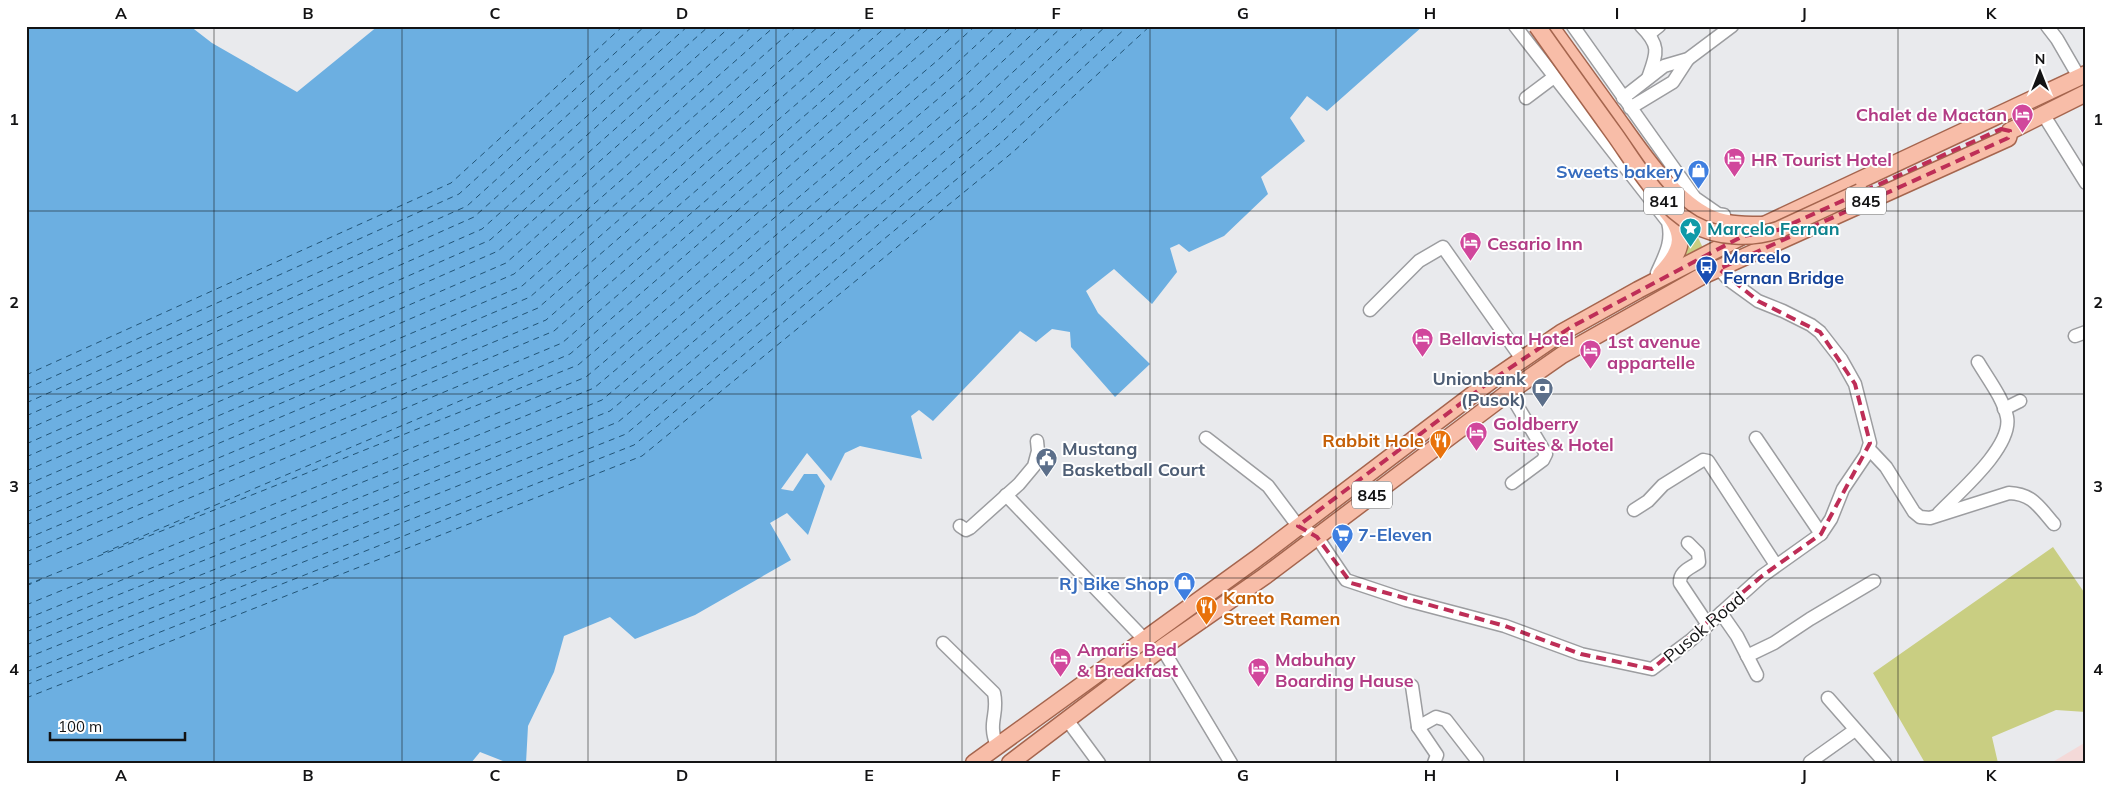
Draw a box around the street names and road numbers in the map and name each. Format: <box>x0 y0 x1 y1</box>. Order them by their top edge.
road number: 841 <box>1644 188 1684 215</box>
road number: 845 <box>1846 188 1886 215</box>
road number: 845 <box>1352 482 1392 508</box>
street label: Pusok Road <box>1659 586 1749 668</box>

